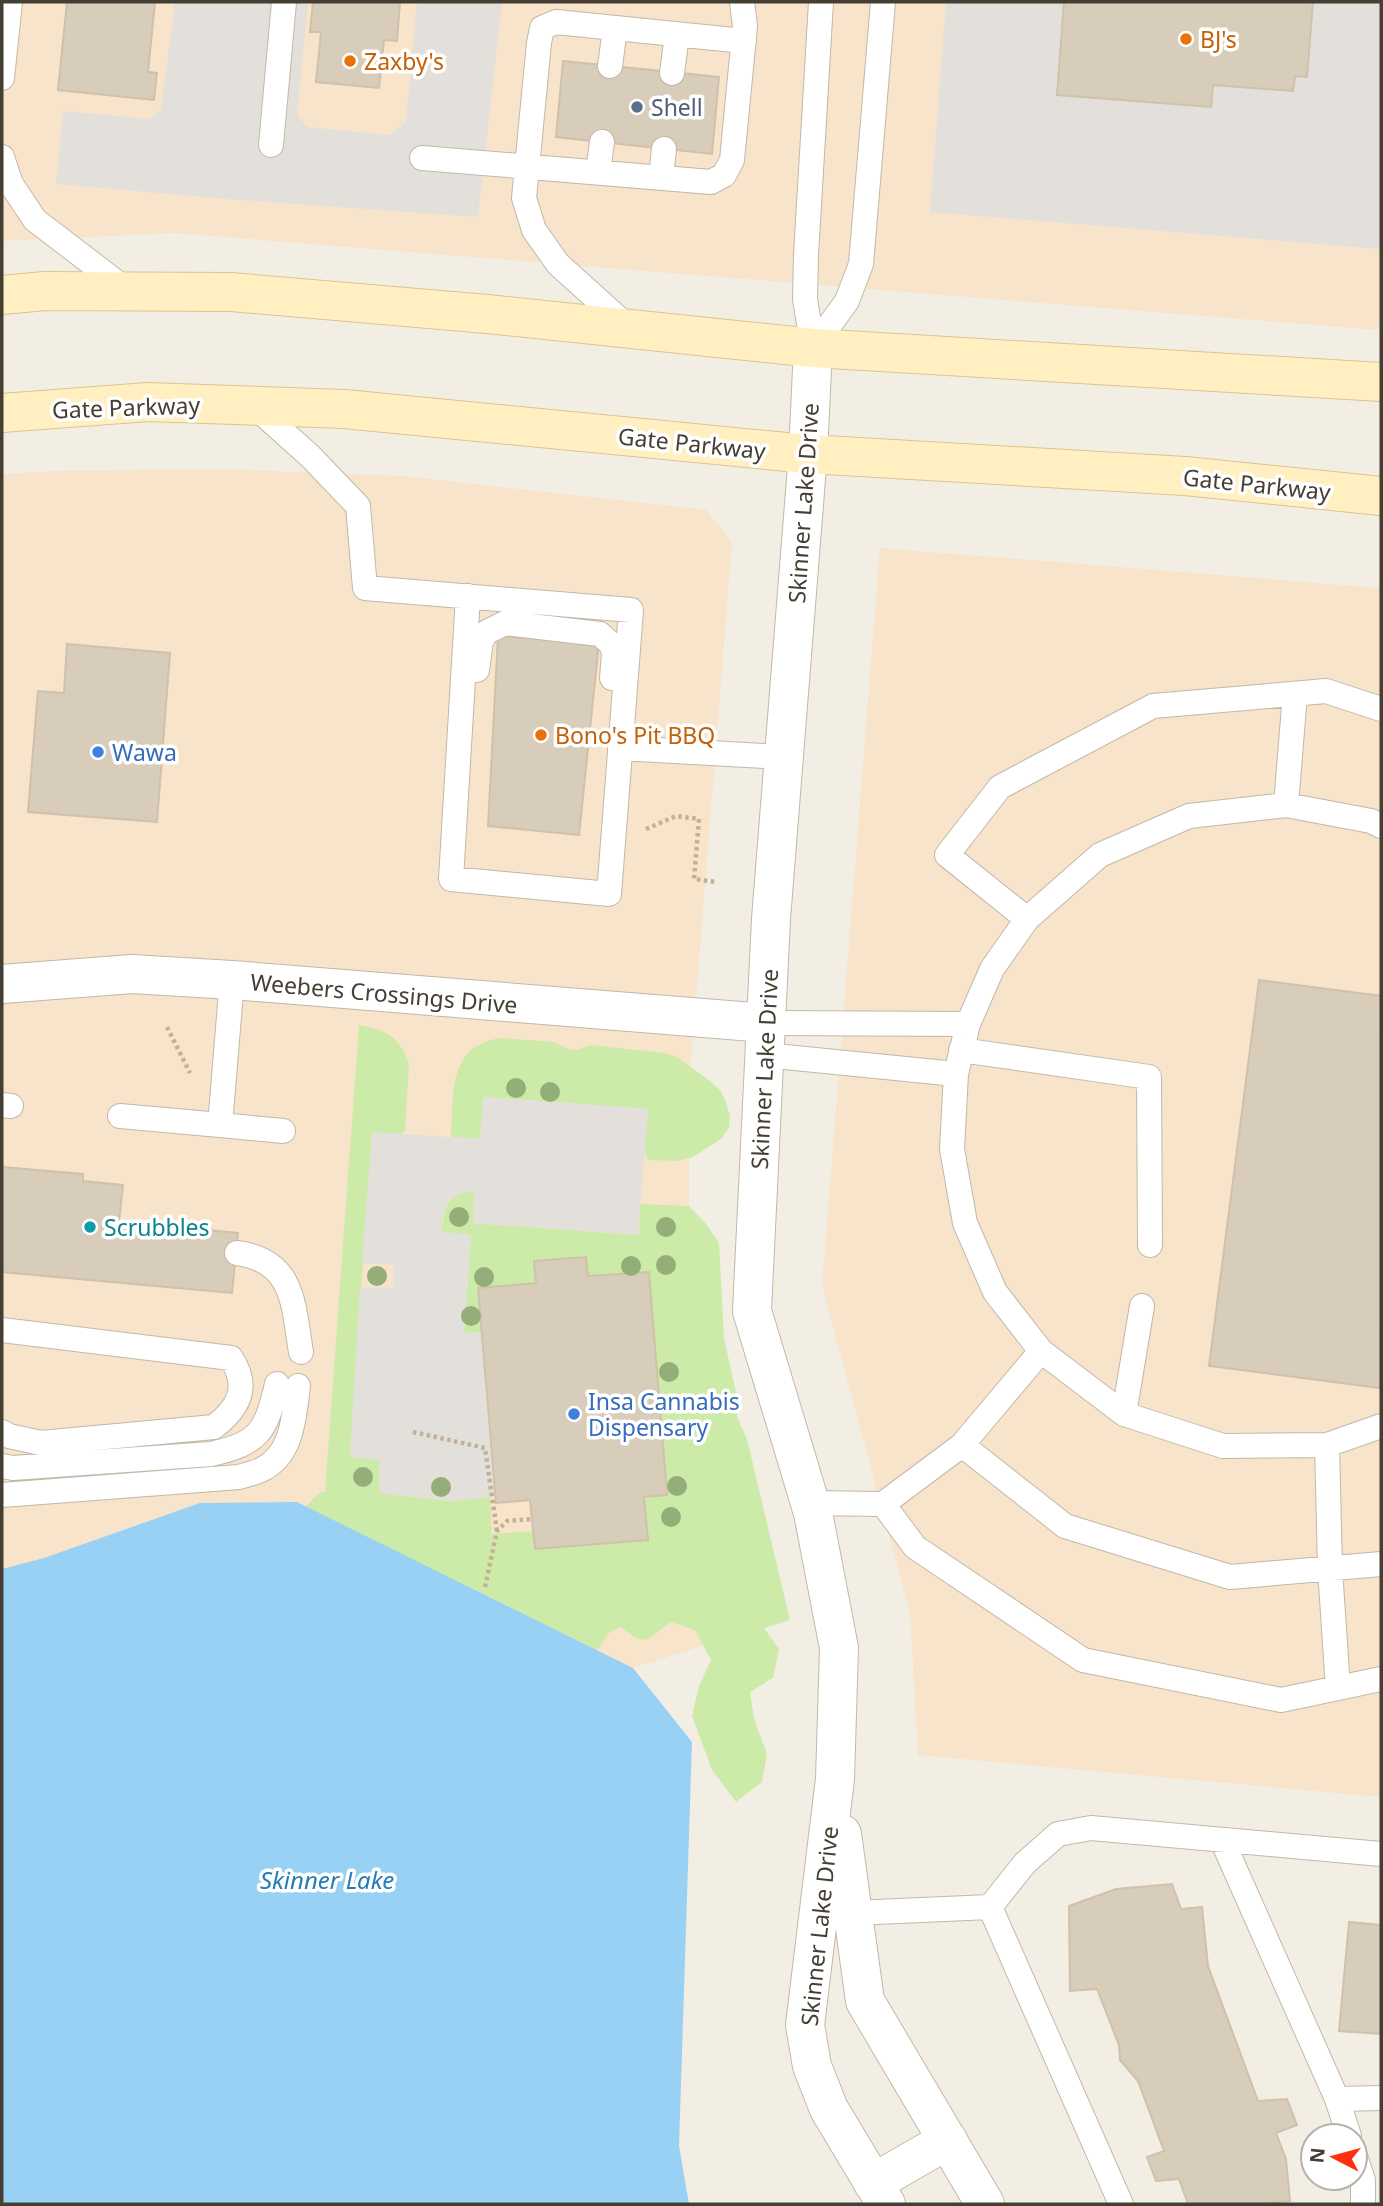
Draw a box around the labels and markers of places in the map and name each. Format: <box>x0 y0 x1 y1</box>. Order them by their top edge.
place label: BJ's <box>1200 23 1237 55</box>
marker: BJ's <box>1178 31 1194 47</box>
place label: Zaxby's <box>364 45 444 77</box>
marker: Zaxby's <box>342 53 358 69</box>
place label: Shell <box>651 91 703 123</box>
marker: Shell <box>629 99 645 115</box>
place label: Bono's Pit BBQ <box>555 719 715 751</box>
marker: Bono's Pit BBQ <box>533 727 549 743</box>
place label: Wawa <box>112 736 177 768</box>
marker: Wawa <box>90 744 106 760</box>
place label: Scrubbles <box>104 1211 210 1243</box>
marker: Scrubbles <box>82 1219 98 1235</box>
place label: Insa Cannabis Dispensary <box>588 1385 740 1443</box>
marker: Insa Cannabis Dispensary <box>566 1406 582 1422</box>

